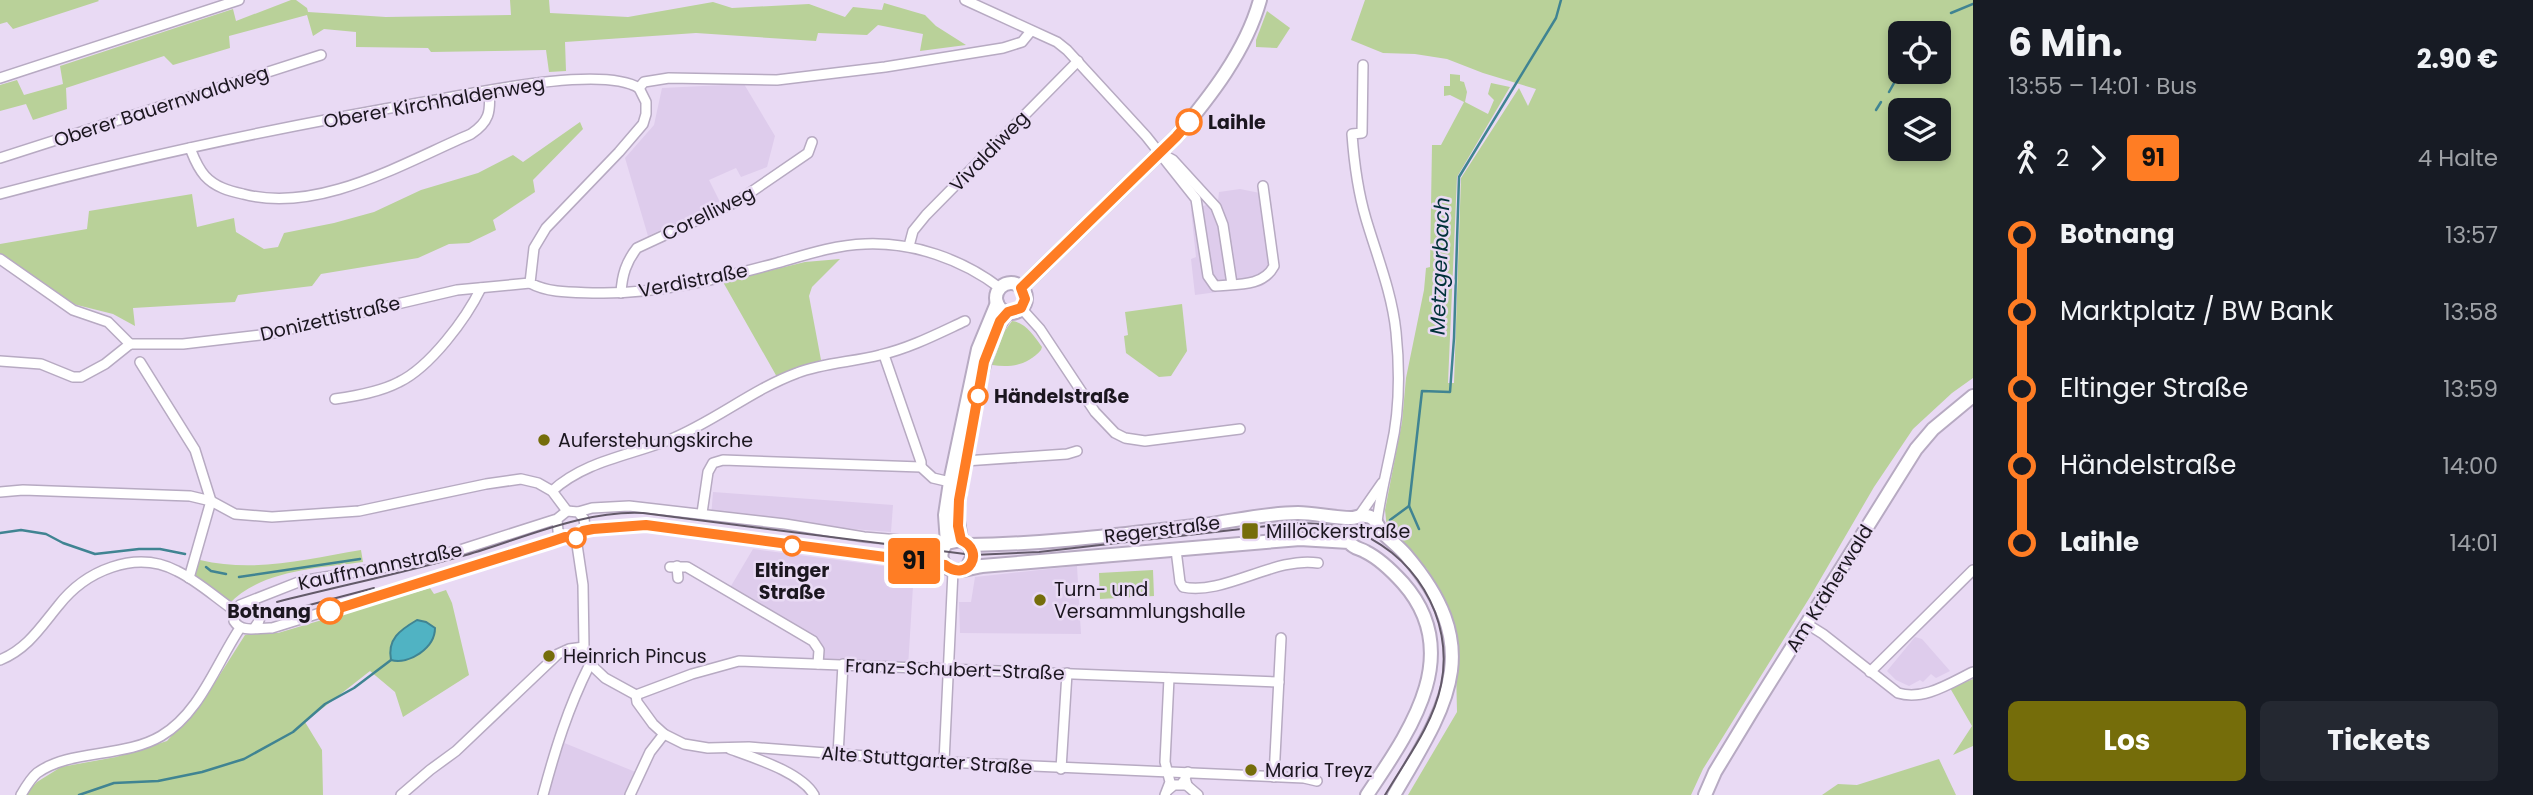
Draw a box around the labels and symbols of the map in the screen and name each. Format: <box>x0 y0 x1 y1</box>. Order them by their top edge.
street label: Oberer Bauernwaldweg <box>50 59 272 154</box>
street label: Oberer Kirchhaldenweg <box>321 70 547 135</box>
street label: Vivaldiweg <box>944 105 1035 198</box>
marker: Laihle <box>1176 109 1202 135</box>
place label: Laihle <box>1208 109 1266 136</box>
street label: Corelliweg <box>657 179 759 247</box>
water label: Metzgerbach <box>1423 197 1456 335</box>
street label: Verdistraße <box>636 257 750 304</box>
street label: Donizettistraße <box>257 289 403 348</box>
place label: Händelstraße <box>994 383 1130 410</box>
marker: Händelstraße <box>968 386 988 406</box>
place label: Auferstehungskirche <box>558 427 753 454</box>
marker: Auferstehungskirche <box>536 432 552 448</box>
street label: Regerstraße <box>1103 509 1222 550</box>
place label: Millöckerstraße <box>1266 518 1410 545</box>
street label: Am Kräherwald <box>1779 519 1879 657</box>
marker: Millöckerstraße <box>1240 521 1260 541</box>
unlabelled marker <box>566 528 586 548</box>
street label: Kauffmannstraße <box>296 536 465 597</box>
marker: Eltinger Straße <box>782 536 802 556</box>
line badge: 91 <box>883 538 946 584</box>
place label: Eltinger Straße <box>755 557 829 606</box>
place label: Turn- und Versammlungshalle <box>1054 576 1246 625</box>
marker: Turn- und Versammlungshalle <box>1032 592 1048 608</box>
place label: Botnang <box>227 598 311 625</box>
marker: Botnang <box>317 598 343 624</box>
place label: Heinrich Pincus <box>563 643 707 670</box>
marker: Heinrich Pincus <box>541 648 557 664</box>
street label: Franz-Schubert-Straße <box>845 652 1065 687</box>
street label: Alte Stuttgarter Straße <box>820 740 1033 781</box>
place label: Maria Treyz <box>1265 757 1372 784</box>
marker: Maria Treyz <box>1243 762 1259 778</box>

